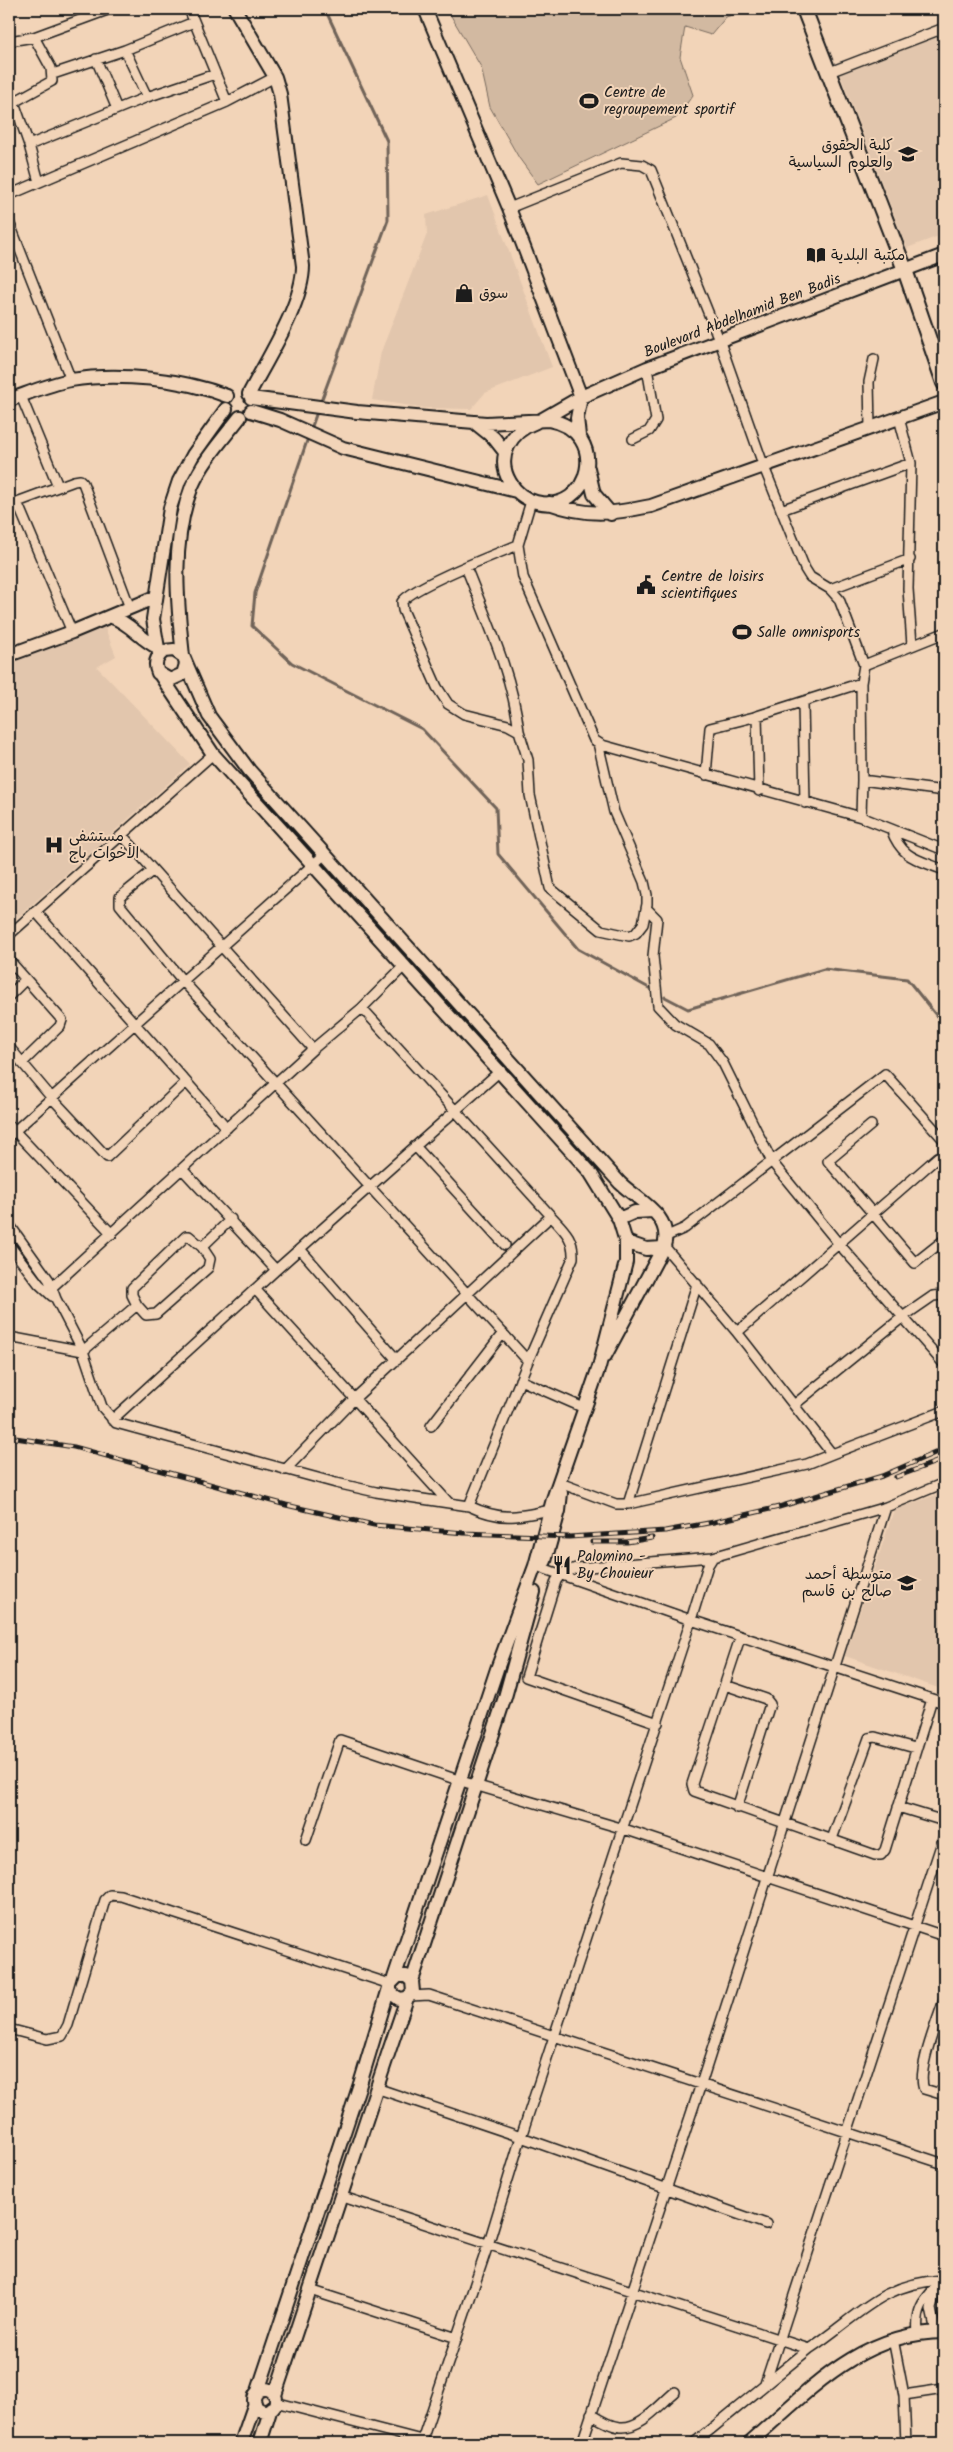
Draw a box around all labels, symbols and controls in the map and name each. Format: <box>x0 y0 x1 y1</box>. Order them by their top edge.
place label: Centre de regroupement sportif <box>604 81 736 122</box>
sports icon: Centre de regroupement sportif <box>578 90 600 112</box>
place label: كلية الحقوق والعلوم السياسية <box>789 134 893 175</box>
school or university icon: كلية الحقوق والعلوم السياسية <box>897 143 919 165</box>
library icon: مكتبة البلدية <box>805 244 827 266</box>
place label: مكتبة البلدية <box>831 244 905 268</box>
street label: Boulevard Abdelhamid Ben Badis <box>640 267 845 365</box>
shop icon: سوق <box>453 282 475 304</box>
place label: سوق <box>479 282 508 306</box>
place label: Centre de loisirs scientifiques <box>661 565 764 606</box>
public building icon: Centre de loisirs scientifiques <box>635 574 657 596</box>
sports icon: Salle omnisports <box>731 621 753 643</box>
place label: Salle omnisports <box>757 621 861 645</box>
place label: مستشفى الأخوات باج <box>69 825 139 866</box>
hospital icon: مستشفى الأخوات باج <box>43 834 65 856</box>
place label: Palomino - By Chouieur <box>577 1545 654 1586</box>
restaurant icon: Palomino - By Chouieur <box>551 1554 573 1576</box>
place label: متوسطة أحمد صالح بن قاسم <box>802 1563 892 1604</box>
school or university icon: متوسطة أحمد صالح بن قاسم <box>896 1572 918 1594</box>

